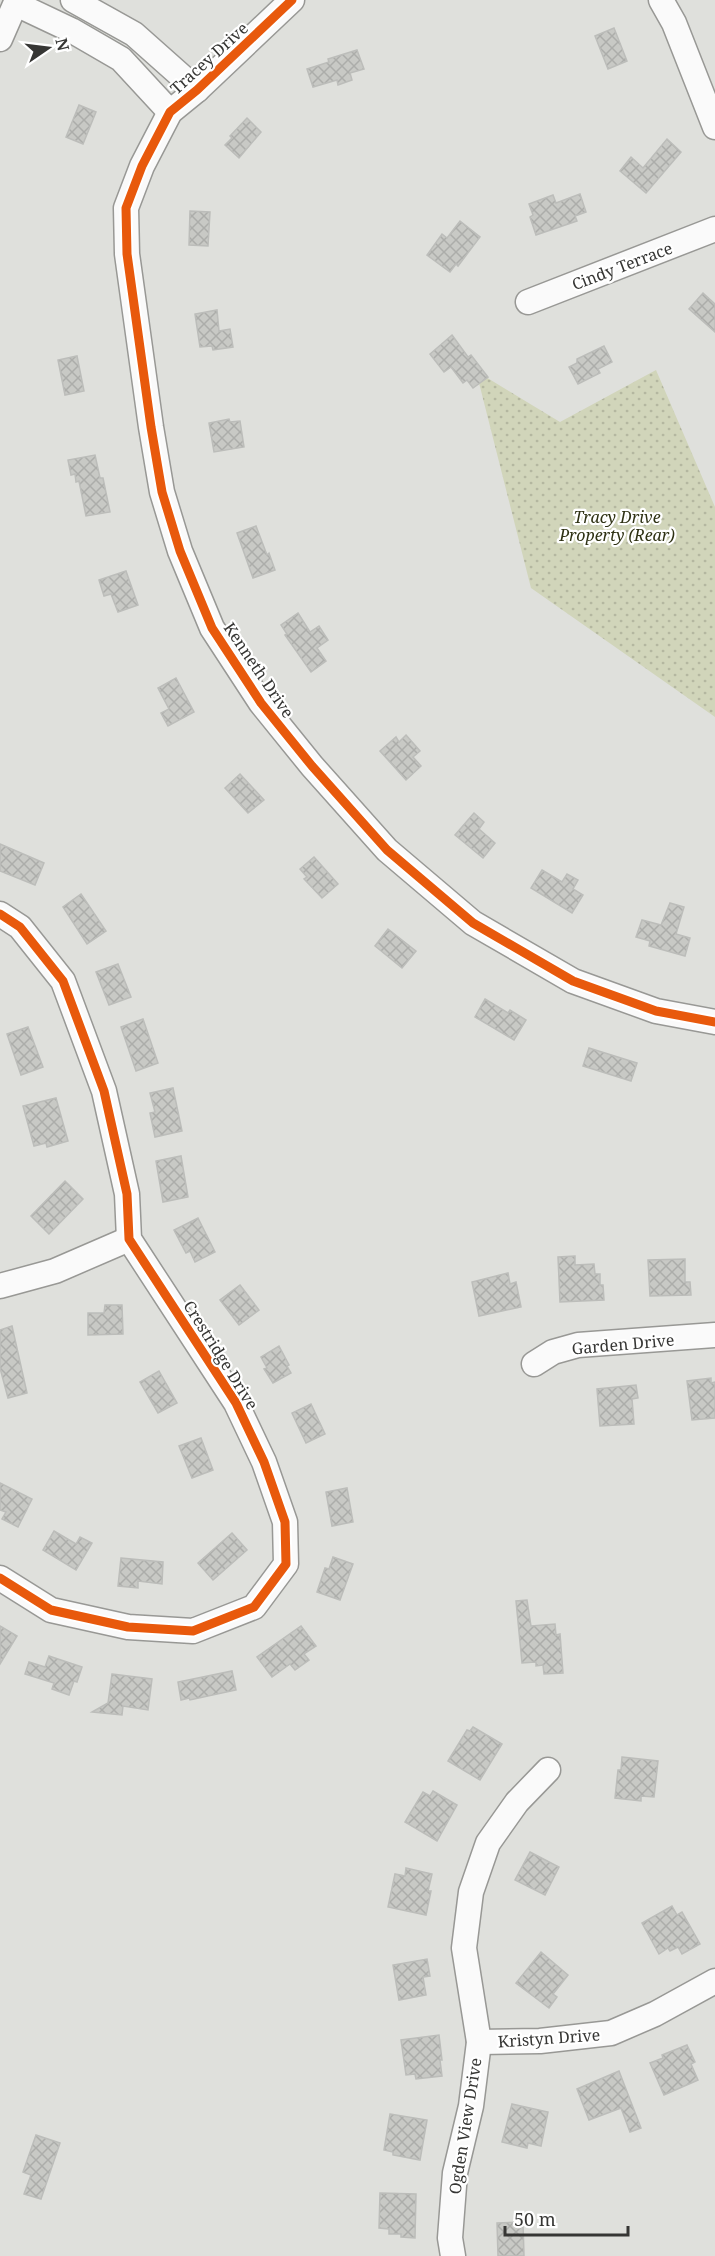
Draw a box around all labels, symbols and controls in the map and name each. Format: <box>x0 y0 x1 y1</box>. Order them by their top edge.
street label: Tracey Drive <box>165 17 253 99</box>
north arrow <box>18 18 78 78</box>
text: N <box>50 36 75 54</box>
street label: Cindy Terrace <box>569 237 675 295</box>
park label: Tracy Drive Property (Rear) <box>558 506 675 546</box>
street label: Kenneth Drive <box>219 618 299 722</box>
street label: Crestridge Drive <box>179 1296 263 1414</box>
street label: Garden Drive <box>571 1329 675 1359</box>
street label: Kristyn Drive <box>497 2023 601 2053</box>
street label: Ogden View Drive <box>443 2056 487 2196</box>
scale bar <box>505 2199 628 2237</box>
text: 50 m <box>514 2207 556 2231</box>

